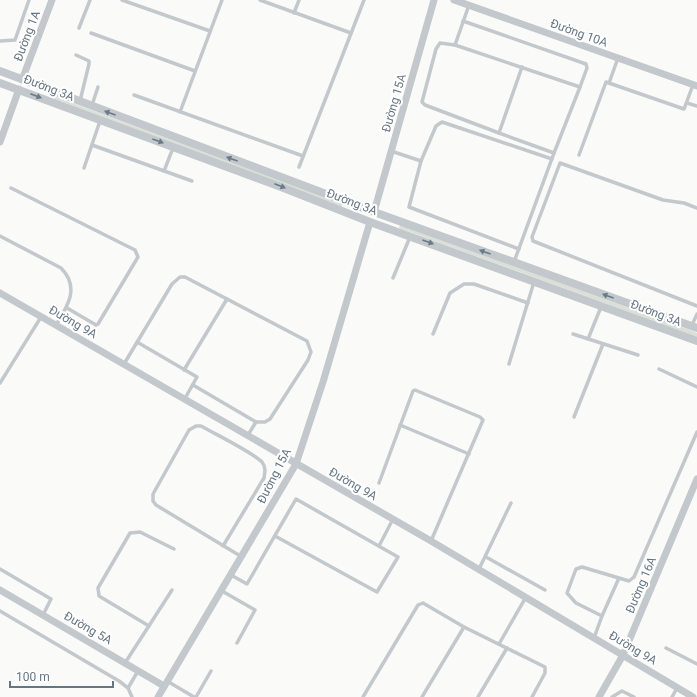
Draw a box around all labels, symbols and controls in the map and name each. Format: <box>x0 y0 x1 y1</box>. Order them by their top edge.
street label: Đường 1A <box>11 8 43 63</box>
street label: Đường 10A <box>548 16 610 50</box>
street label: Đường 3A <box>22 72 77 104</box>
street label: Đường 15A <box>379 72 409 134</box>
one-way arrow <box>31 94 43 100</box>
one-way arrow <box>104 110 116 116</box>
one-way arrow <box>153 139 165 145</box>
one-way arrow <box>226 155 238 161</box>
one-way arrow <box>275 184 287 190</box>
street label: Đường 3A <box>325 186 380 218</box>
one-way arrow <box>423 239 435 245</box>
one-way arrow <box>479 248 491 254</box>
one-way arrow <box>601 292 613 298</box>
street label: Đường 3A <box>629 297 684 329</box>
street label: Đường 9A <box>46 303 100 341</box>
street label: Đường 15A <box>254 446 294 506</box>
street label: Đường 9A <box>326 465 380 503</box>
street label: Đường 16A <box>623 554 659 615</box>
street label: Đường 5A <box>61 609 115 647</box>
street label: Đường 9A <box>607 628 660 668</box>
scale bar <box>10 663 113 689</box>
text: 100 m <box>16 670 50 684</box>

